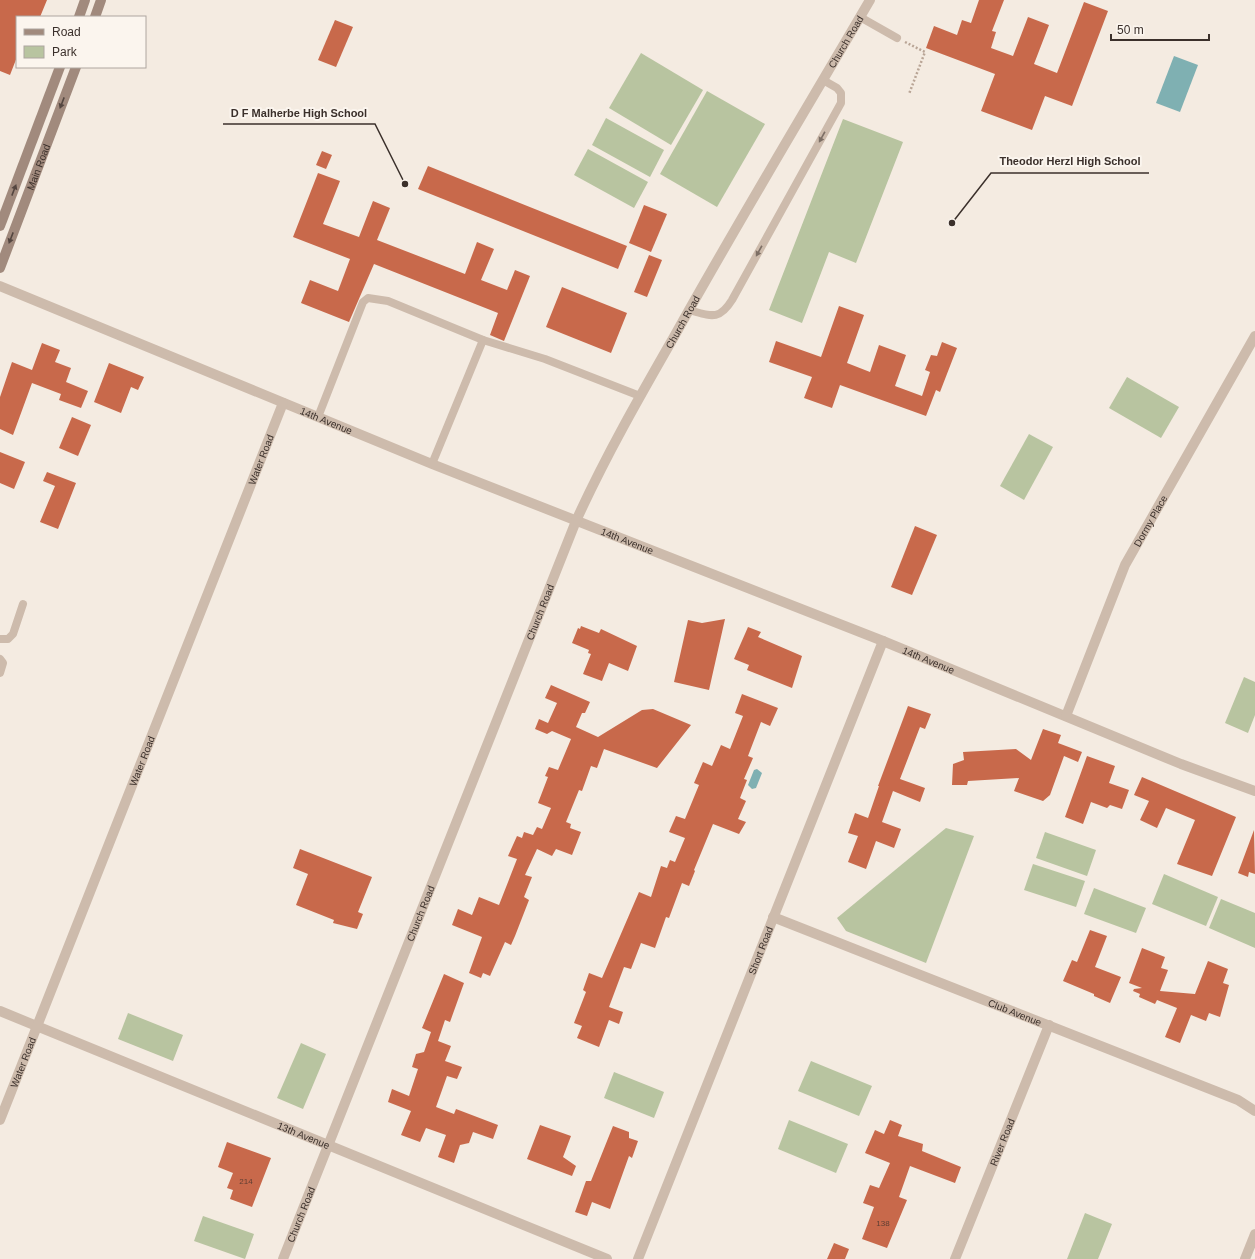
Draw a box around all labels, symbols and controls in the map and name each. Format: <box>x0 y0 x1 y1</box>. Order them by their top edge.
street label: Church Road <box>826 14 865 70</box>
legend <box>16 16 146 68</box>
scale bar <box>1111 16 1209 42</box>
text: 50 m <box>1117 23 1144 37</box>
text: Road <box>52 25 81 39</box>
text: Park <box>52 45 78 59</box>
one-way arrow <box>59 98 65 110</box>
callout: D F Malherbe High School <box>223 101 375 124</box>
text: D F Malherbe High School <box>231 107 367 119</box>
one-way arrow <box>819 131 825 143</box>
street label: Main Road <box>24 142 52 192</box>
callout: Theodor Herzl High School <box>991 150 1149 173</box>
text: Theodor Herzl High School <box>999 155 1141 167</box>
one-way arrow <box>11 183 17 195</box>
one-way arrow <box>8 233 14 245</box>
one-way arrow <box>756 245 762 257</box>
street label: Church Road <box>663 293 702 350</box>
street label: 14th Avenue <box>299 405 355 436</box>
street label: Water Road <box>246 433 276 486</box>
street label: Dormy Place <box>1131 493 1169 548</box>
street label: 14th Avenue <box>599 525 655 556</box>
street label: Church Road <box>524 583 556 642</box>
street label: 14th Avenue <box>901 644 957 676</box>
street label: Water Road <box>127 734 157 788</box>
street label: Church Road <box>404 884 436 943</box>
street label: Short Road <box>746 925 775 976</box>
street label: Club Avenue <box>987 997 1044 1028</box>
street label: Water Road <box>8 1036 38 1089</box>
street label: River Road <box>988 1117 1016 1167</box>
street label: 13th Avenue <box>276 1119 332 1151</box>
house number: 214 <box>239 1177 253 1186</box>
street label: Church Road <box>285 1185 317 1244</box>
house number: 138 <box>876 1219 890 1228</box>

